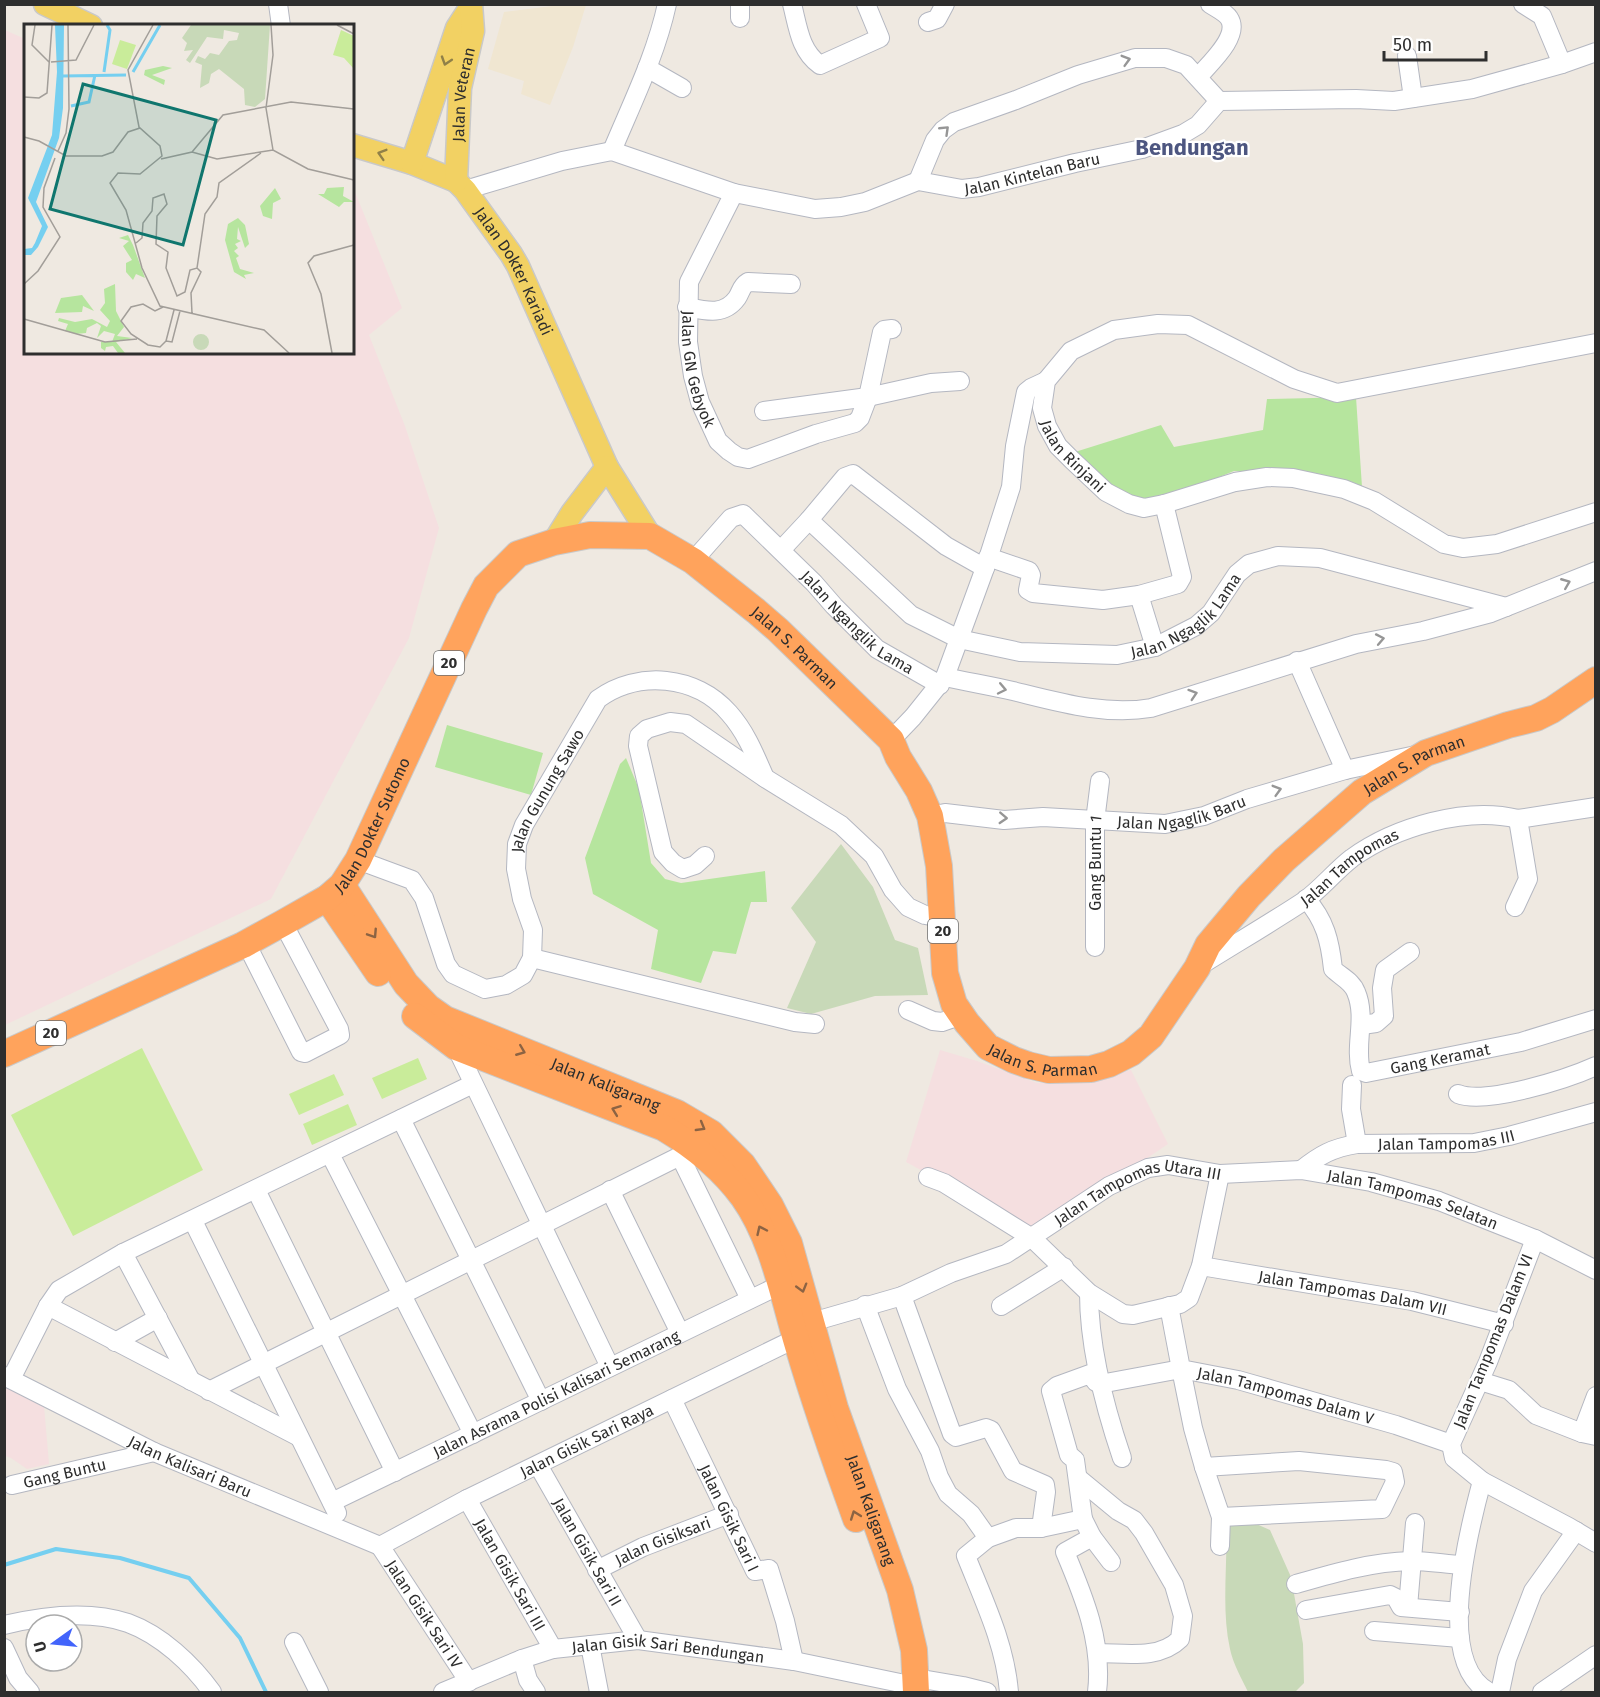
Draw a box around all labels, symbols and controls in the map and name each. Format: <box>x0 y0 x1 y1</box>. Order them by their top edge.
inset map <box>24 24 354 354</box>
scale bar <box>1384 24 1486 62</box>
text: 50 m <box>1393 34 1432 56</box>
street label: Jalan Veteran <box>448 45 479 142</box>
one-way arrow <box>441 55 453 66</box>
one-way arrow <box>1121 55 1131 68</box>
one-way arrow <box>939 126 949 137</box>
district label: Bendungan <box>1135 134 1249 161</box>
one-way arrow <box>377 149 388 161</box>
street label: Jalan Kintelan Baru <box>963 149 1102 198</box>
street label: Jalan Dokter Kariadi <box>471 203 557 338</box>
street label: Jalan GN Gebyok <box>678 310 720 431</box>
street label: Jalan Rinjani <box>1036 418 1110 496</box>
street label: Jalan Nganglik Lama <box>797 566 917 678</box>
street label: Jalan Ngaglik Lama <box>1129 569 1245 661</box>
one-way arrow <box>1560 578 1571 590</box>
street label: Jalan S. Parman <box>748 602 842 693</box>
one-way arrow <box>1375 633 1385 646</box>
road number: 20 <box>434 651 464 675</box>
one-way arrow <box>997 682 1007 695</box>
one-way arrow <box>1187 689 1198 701</box>
street label: Jalan Gunung Sawo <box>507 725 588 853</box>
street label: Jalan S. Parman <box>1360 731 1467 799</box>
street label: Jalan Dokter Sutomo <box>330 754 414 897</box>
one-way arrow <box>1272 785 1282 798</box>
street label: Jalan Ngaglik Baru <box>1117 791 1249 834</box>
one-way arrow <box>999 812 1008 825</box>
street label: Gang Buntu 1 <box>1085 814 1105 911</box>
street label: Jalan Tampomas <box>1297 824 1401 910</box>
road number: 20 <box>928 919 958 943</box>
one-way arrow <box>366 928 378 938</box>
road number: 20 <box>36 1021 66 1045</box>
street label: Jalan S. Parman <box>985 1039 1099 1080</box>
street label: Gang Keramat <box>1388 1039 1492 1077</box>
one-way arrow <box>515 1044 526 1056</box>
street label: Jalan Kaligarang <box>548 1054 664 1115</box>
one-way arrow <box>611 1105 622 1117</box>
one-way arrow <box>695 1120 705 1131</box>
street label: Jalan Tampomas III <box>1378 1125 1517 1153</box>
street label: Jalan Tampomas Utara III <box>1050 1155 1223 1229</box>
street label: Jalan Tampomas Selatan <box>1326 1165 1501 1233</box>
one-way arrow <box>757 1225 769 1236</box>
street label: Jalan Tampomas Dalam VI <box>1449 1251 1537 1431</box>
street label: Jalan Tampomas Dalam VII <box>1257 1266 1449 1319</box>
one-way arrow <box>795 1282 807 1293</box>
street label: Jalan Asrama Polisi Kalisari Semarang <box>430 1325 683 1461</box>
street label: Jalan Tampomas Dalam V <box>1196 1363 1376 1428</box>
street label: Jalan Gisik Sari Raya <box>517 1400 656 1481</box>
street label: Jalan Kalisari Baru <box>125 1431 255 1501</box>
street label: Jalan Kaligarang <box>843 1452 900 1569</box>
street label: Gang Buntu <box>21 1454 108 1492</box>
street label: Jalan Gisik Sari I <box>695 1461 763 1575</box>
street label: Jalan Gisik Sari II <box>549 1494 626 1609</box>
one-way arrow <box>849 1510 862 1521</box>
street label: Jalan Gisiksari <box>612 1513 713 1569</box>
street label: Jalan Gisik Sari III <box>471 1515 550 1634</box>
street label: Jalan Gisik Sari IV <box>382 1556 467 1672</box>
north arrow <box>24 1613 84 1673</box>
street label: Jalan Gisik Sari Bendungan <box>571 1631 766 1666</box>
text: U <box>29 1639 51 1654</box>

